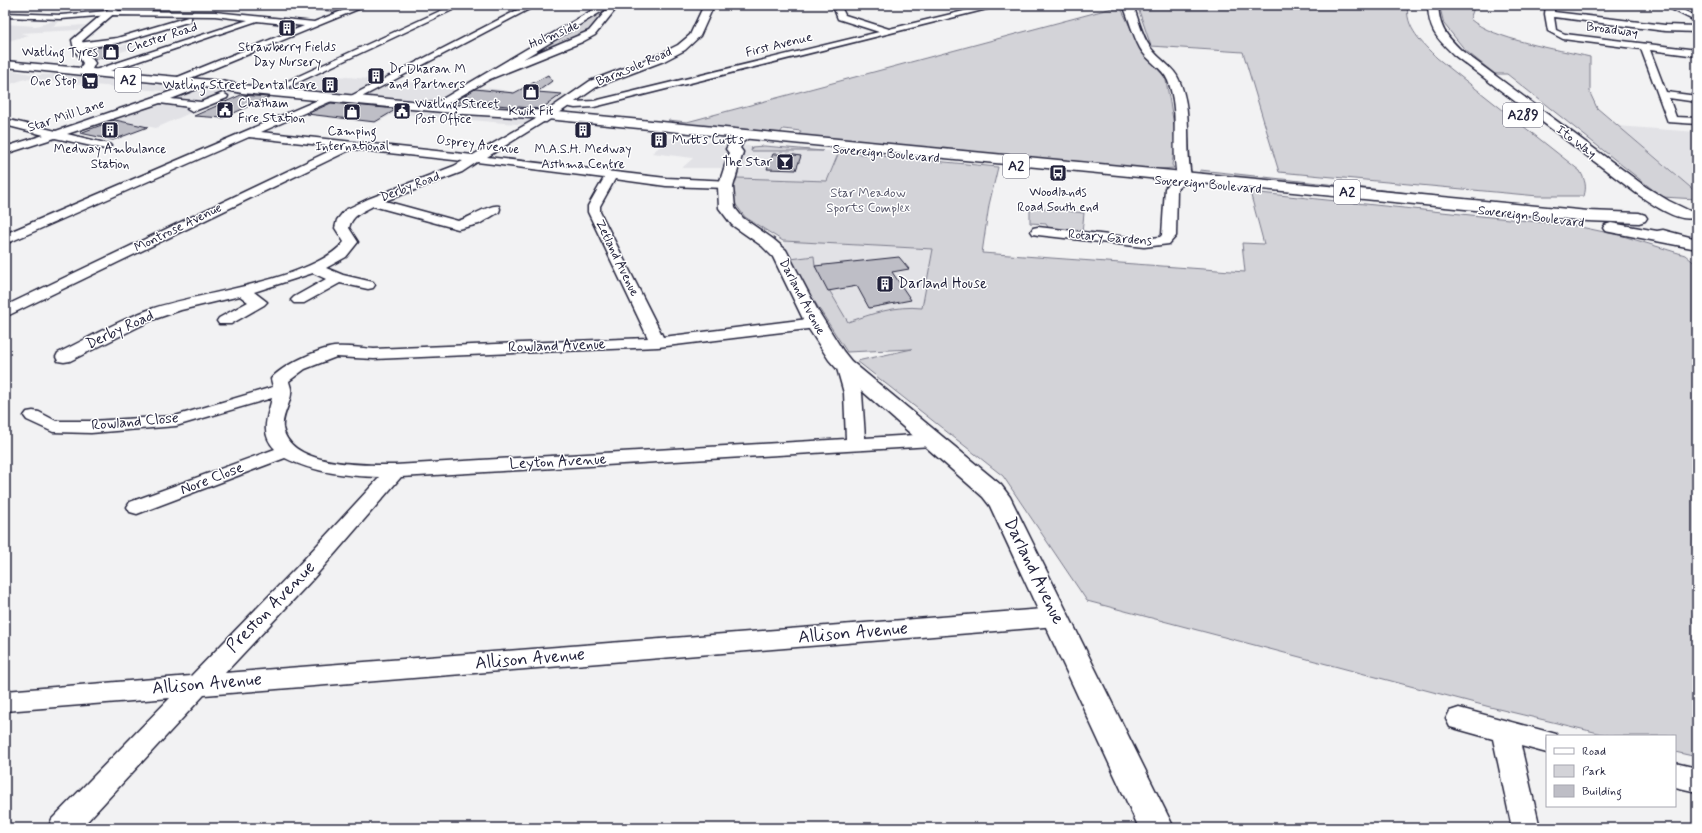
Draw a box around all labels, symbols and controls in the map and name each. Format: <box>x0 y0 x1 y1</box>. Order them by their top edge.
street label: Holmside <box>526 17 582 53</box>
street label: Chester Road <box>124 18 200 58</box>
building icon: Strawberry Fields Day Nursery <box>277 18 297 38</box>
street label: Broadway <box>1585 18 1639 42</box>
street label: First Avenue <box>744 28 814 62</box>
place label: Strawberry Fields Day Nursery <box>238 39 336 71</box>
shop icon: Watling Tyres <box>101 42 121 62</box>
street label: Barnsole Road <box>594 43 675 91</box>
place label: Watling Tyres <box>22 44 98 63</box>
place label: Dr Dharan M and Partners <box>389 61 466 93</box>
building icon: Dr Dharan M and Partners <box>366 66 386 86</box>
road number: A2 <box>115 68 141 92</box>
supermarket icon: One Stop <box>80 71 100 91</box>
place label: One Stop <box>30 73 77 90</box>
building icon: Watling Street Dental Care <box>320 75 340 95</box>
place label: Watling Street Dental Care <box>163 77 317 96</box>
shop icon: Kwik Fit <box>521 82 541 102</box>
place label: Chatham Fire Station <box>238 95 305 127</box>
street label: Star Mill Lane <box>25 96 107 136</box>
place label: Watling Street Post Office <box>415 96 499 128</box>
public building icon: Chatham Fire Station <box>215 100 235 120</box>
public building icon: Watling Street Post Office <box>392 101 412 121</box>
shop icon: Camping International <box>342 102 362 122</box>
place label: Kwik Fit <box>508 103 554 120</box>
road number: A289 <box>1503 103 1543 127</box>
building icon: Medway Ambulance Station <box>100 120 120 140</box>
building icon: M.A.S.H. Medway Asthma Centre <box>573 120 593 140</box>
street label: Ito Way <box>1553 121 1599 163</box>
place label: Camping International <box>315 123 389 155</box>
building icon: Mutts Cutts <box>649 130 669 150</box>
street label: Osprey Avenue <box>435 131 521 159</box>
place label: Mutts Cutts <box>672 132 744 149</box>
place label: Medway Ambulance Station <box>54 141 166 173</box>
place label: M.A.S.H. Medway Asthma Centre <box>534 141 632 173</box>
street label: Sovereign Boulevard <box>832 141 940 167</box>
bar icon: The Star <box>775 152 795 172</box>
place label: The Star <box>722 154 773 171</box>
road number: A2 <box>1003 154 1029 178</box>
bus stop icon: Woodlands Road South end <box>1048 163 1068 183</box>
street label: Derby Road <box>378 168 442 206</box>
street label: Sovereign Boulevard <box>1154 172 1262 198</box>
road number: A2 <box>1334 180 1360 204</box>
place label: Woodlands Road South end <box>1017 184 1099 216</box>
park label: Star Meadow Sports Complex <box>826 185 910 217</box>
street label: Montrose Avenue <box>131 199 225 257</box>
street label: Sovereign Boulevard <box>1477 202 1585 232</box>
street label: Zetland Avenue <box>591 217 643 299</box>
street label: Rotary Gardens <box>1067 226 1153 250</box>
street label: Darland Avenue <box>775 256 829 338</box>
building icon: Darland House <box>875 274 895 294</box>
place label: Darland House <box>898 274 987 294</box>
street label: Derby Road <box>83 306 157 354</box>
street label: Rowland Avenue <box>508 334 606 358</box>
street label: Rowland Close <box>91 408 180 436</box>
street label: Leyton Avenue <box>509 449 607 475</box>
street label: Nore Close <box>178 458 246 500</box>
street label: Darland Avenue <box>998 513 1070 629</box>
street label: Preston Avenue <box>221 556 321 658</box>
street label: Allison Avenue <box>797 616 909 650</box>
street label: Allison Avenue <box>474 642 586 676</box>
street label: Allison Avenue <box>151 667 263 701</box>
legend <box>1546 735 1676 807</box>
text: Road <box>1582 744 1606 760</box>
text: Park <box>1582 764 1606 780</box>
text: Building <box>1582 784 1622 801</box>

